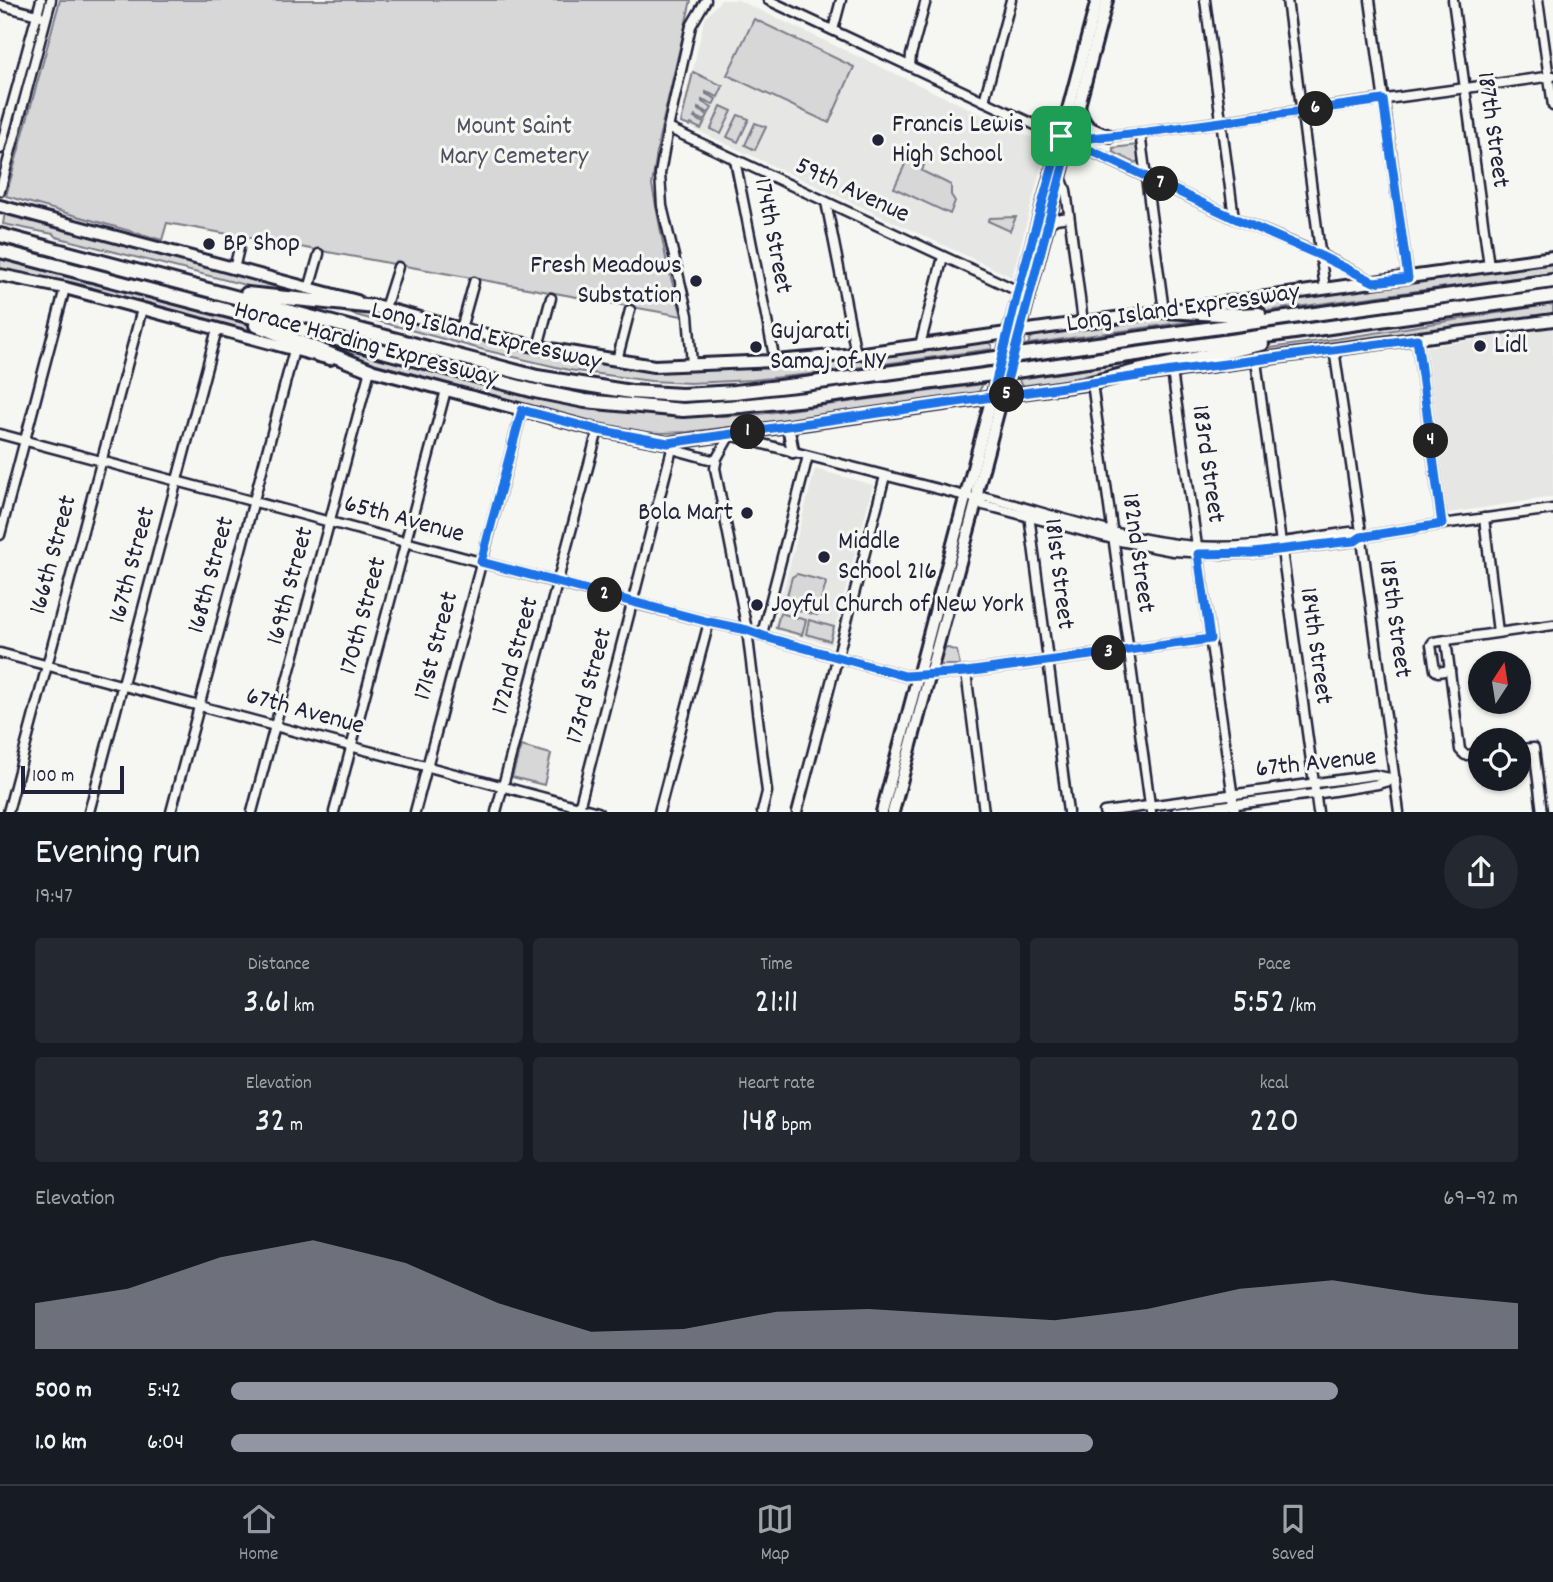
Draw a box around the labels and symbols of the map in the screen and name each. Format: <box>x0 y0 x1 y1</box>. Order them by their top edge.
street label: 187th Street <box>1466 70 1518 191</box>
pin: 6 <box>1298 92 1334 126</box>
pin <box>1031 106 1091 166</box>
place label: Francis Lewis High School <box>892 107 1024 174</box>
park label: Mount Saint Mary Cemetery <box>440 109 589 176</box>
marker: Francis Lewis High School <box>870 132 886 148</box>
street label: 59th Avenue <box>789 148 915 234</box>
pin: 7 <box>1144 166 1178 202</box>
street label: 174th Street <box>743 175 801 297</box>
place label: BP Shop <box>223 226 300 263</box>
marker: BP Shop <box>201 236 217 252</box>
place label: Fresh Meadows Substation <box>530 248 682 315</box>
marker: Fresh Meadows Substation <box>688 273 704 289</box>
street label: Long Island Expressway <box>1064 274 1302 344</box>
street label: Horace Harding Expressway <box>230 292 503 398</box>
street label: Long Island Expressway <box>367 293 605 382</box>
place label: Gujarati Samaj of NY <box>770 314 887 381</box>
place label: Lidl <box>1494 328 1528 365</box>
marker: Lidl <box>1472 338 1488 354</box>
marker: Gujarati Samaj of NY <box>748 339 764 355</box>
pin: 5 <box>990 378 1024 412</box>
street label: 183rd Street <box>1180 403 1234 526</box>
pin: 1 <box>730 414 766 450</box>
pin: 4 <box>1414 424 1448 458</box>
street label: 65th Avenue <box>340 486 468 554</box>
street label: 166th Street <box>20 491 88 619</box>
street label: 182nd Street <box>1110 491 1164 616</box>
place label: Bola Mart <box>638 495 733 532</box>
street label: 167th Street <box>100 502 166 627</box>
marker: Bola Mart <box>739 505 755 521</box>
street label: 168th Street <box>179 512 245 638</box>
street label: 181st Street <box>1033 516 1083 632</box>
street label: 169th Street <box>257 522 325 649</box>
place label: Middle School 216 <box>838 524 937 591</box>
marker: Middle School 216 <box>816 549 832 565</box>
street label: 170th Street <box>331 553 398 679</box>
street label: 185th Street <box>1367 558 1421 681</box>
pin: 2 <box>588 578 622 612</box>
street label: 184th Street <box>1289 585 1342 707</box>
street label: 171st Street <box>405 587 469 704</box>
place label: Joyful Church of New York <box>771 587 1024 624</box>
street label: 172nd Street <box>483 593 550 719</box>
marker: Joyful Church of New York <box>749 597 765 613</box>
street label: 173rd Street <box>557 624 623 748</box>
pin: 3 <box>1092 636 1126 670</box>
north arrow <box>1468 651 1531 714</box>
street label: 67th Avenue <box>242 678 368 746</box>
street label: 67th Avenue <box>1254 739 1378 789</box>
scale bar <box>21 763 124 795</box>

